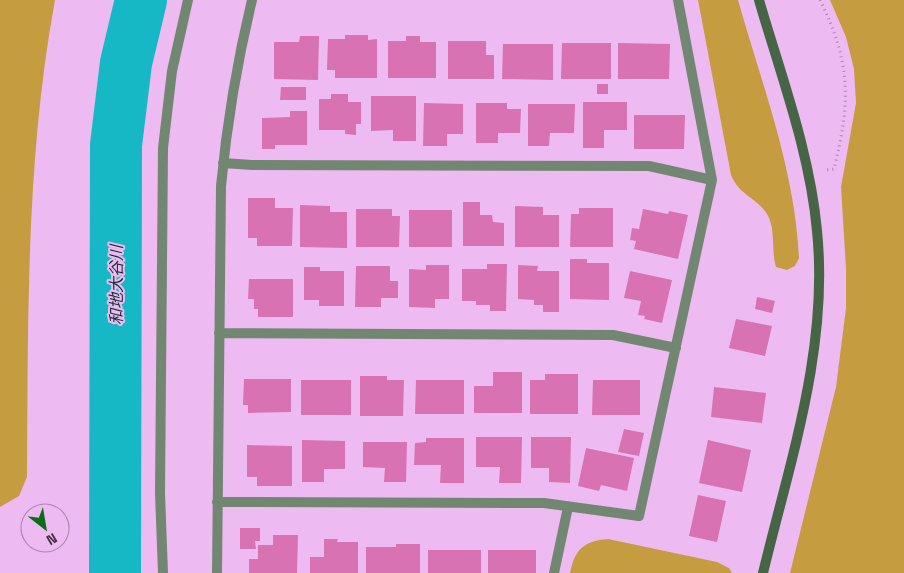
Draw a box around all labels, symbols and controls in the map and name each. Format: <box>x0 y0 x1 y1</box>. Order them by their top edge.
water label: 和地大谷川 <box>106 243 127 325</box>
north arrow <box>20 503 70 553</box>
text: N <box>43 529 60 549</box>

